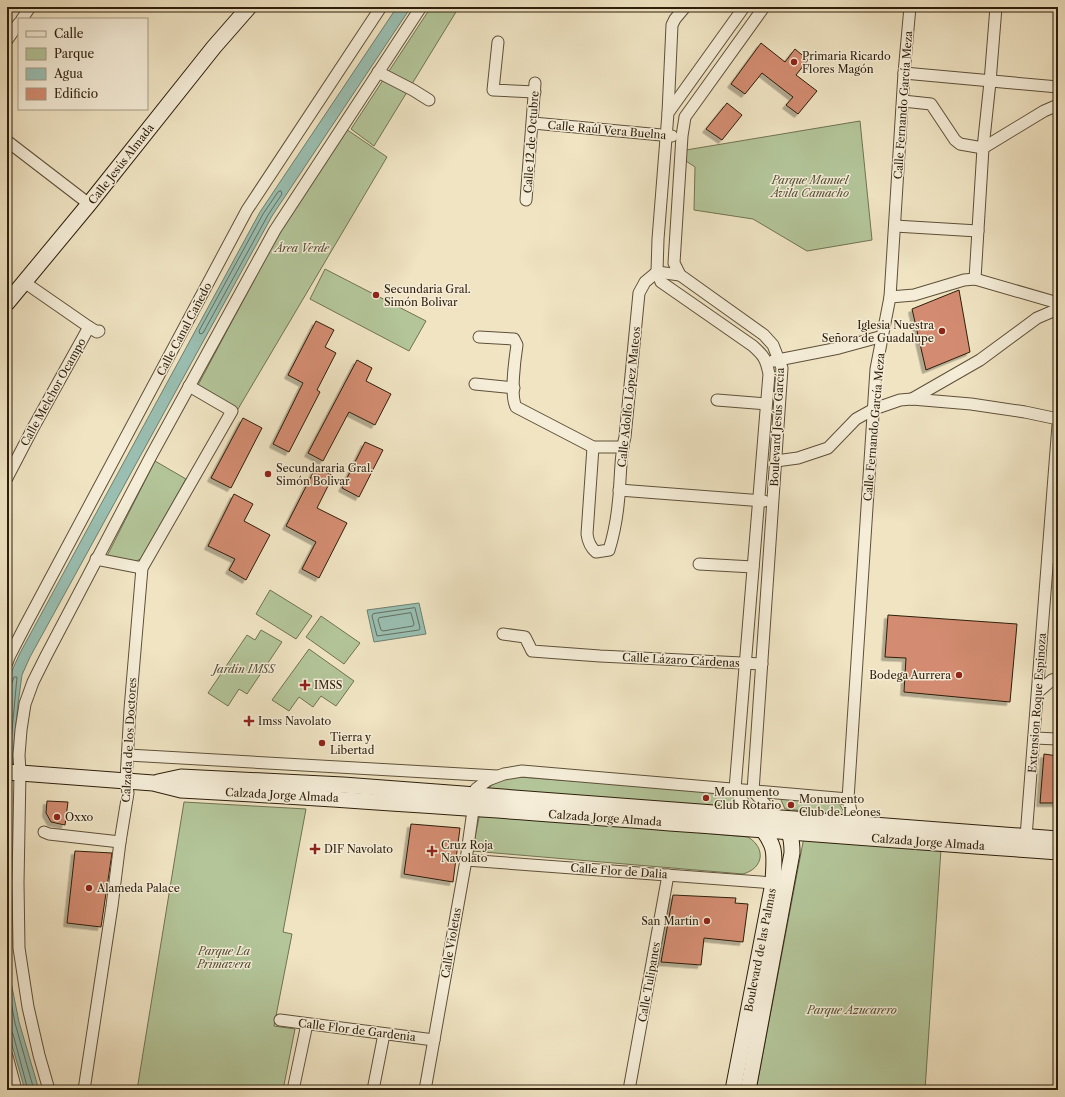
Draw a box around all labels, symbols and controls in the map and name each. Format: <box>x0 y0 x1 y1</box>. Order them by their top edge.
legend <box>18 18 148 110</box>
text: Calle <box>54 26 84 41</box>
street label: Calle Fernando García Meza <box>891 30 915 180</box>
text: Parque <box>54 46 95 61</box>
place label: Primaria Ricardo Flores Magón <box>802 49 891 76</box>
marker: Primaria Ricardo Flores Magón <box>789 57 799 67</box>
text: Agua <box>53 66 84 81</box>
text: Edificio <box>54 86 98 101</box>
street label: Calle 12 de Octubre <box>520 90 542 194</box>
street label: Calle Raúl Vera Buelna <box>547 118 667 142</box>
street label: Calle Jesús Almada <box>85 121 157 207</box>
park label: Parque Manuel Ávila Camacho <box>769 173 850 200</box>
park label: Área Verde <box>273 241 330 255</box>
street label: Calle Canal Cañedo <box>153 280 215 378</box>
place label: Secundaria Gral. Simón Bolivar <box>384 282 471 309</box>
marker: Secundaria Gral. Simón Bolivar <box>371 290 381 300</box>
place label: Iglesia Nuestra Señora de Guadalupe <box>822 318 934 345</box>
street label: Calle Adolfo López Mateos <box>615 326 643 468</box>
marker: Iglesia Nuestra Señora de Guadalupe <box>937 326 947 336</box>
street label: Calle Melchor Ocampo <box>17 335 89 448</box>
street label: Calle Fernando García Meza <box>861 352 887 502</box>
street label: Boulevard Jesús García <box>767 367 787 487</box>
place label: Secundararia Gral. Simón Bolivar <box>276 461 373 488</box>
marker: Secundararia Gral. Simón Bolivar <box>263 469 273 479</box>
street label: Extension Roque Espinoza <box>1025 632 1049 774</box>
street label: Calle Lázaro Cárdenas <box>622 650 740 670</box>
park label: Jardín IMSS <box>210 662 276 676</box>
place label: Bodega Aurrera <box>869 668 951 682</box>
marker: Bodega Aurrera <box>954 670 964 680</box>
street label: Calzada de los Doctores <box>119 677 139 803</box>
place label: IMSS <box>314 678 342 692</box>
marker: IMSS <box>299 679 311 691</box>
place label: Imss Navolato <box>258 714 332 728</box>
marker: Imss Navolato <box>243 715 255 727</box>
place label: Tierra y Libertad <box>330 730 375 757</box>
marker: Tierra y Libertad <box>317 738 327 748</box>
street label: Calzada Jorge Almada <box>225 785 339 805</box>
place label: Monumento Club Rotario <box>714 785 781 812</box>
place label: Monumento Club de Leones <box>799 792 881 819</box>
marker: Monumento Club Rotario <box>701 793 711 803</box>
marker: Monumento Club de Leones <box>786 800 796 810</box>
street label: Calzada Jorge Almada <box>548 807 662 829</box>
place label: Oxxo <box>65 810 94 824</box>
marker: Oxxo <box>52 812 62 822</box>
street label: Calzada Jorge Almada <box>871 831 985 853</box>
place label: Cruz Roja Navolato <box>441 838 493 865</box>
place label: DIF Navolato <box>324 842 393 856</box>
marker: DIF Navolato <box>309 843 321 855</box>
marker: Cruz Roja Navolato <box>426 845 438 857</box>
street label: Calle Flor de Dalia <box>570 861 668 881</box>
place label: Alameda Palace <box>96 881 180 895</box>
marker: Alameda Palace <box>84 883 94 893</box>
street label: Boulevard de las Palmas <box>741 887 779 1013</box>
street label: Calle Violetas <box>438 906 464 979</box>
place label: San Martín <box>641 914 699 928</box>
marker: San Martín <box>702 916 712 926</box>
street label: Calle Tulipanes <box>635 941 663 1023</box>
park label: Parque La Primavera <box>196 944 251 971</box>
park label: Parque Azucarero <box>806 1003 897 1017</box>
street label: Calle Flor de Gardenia <box>297 1016 417 1044</box>

